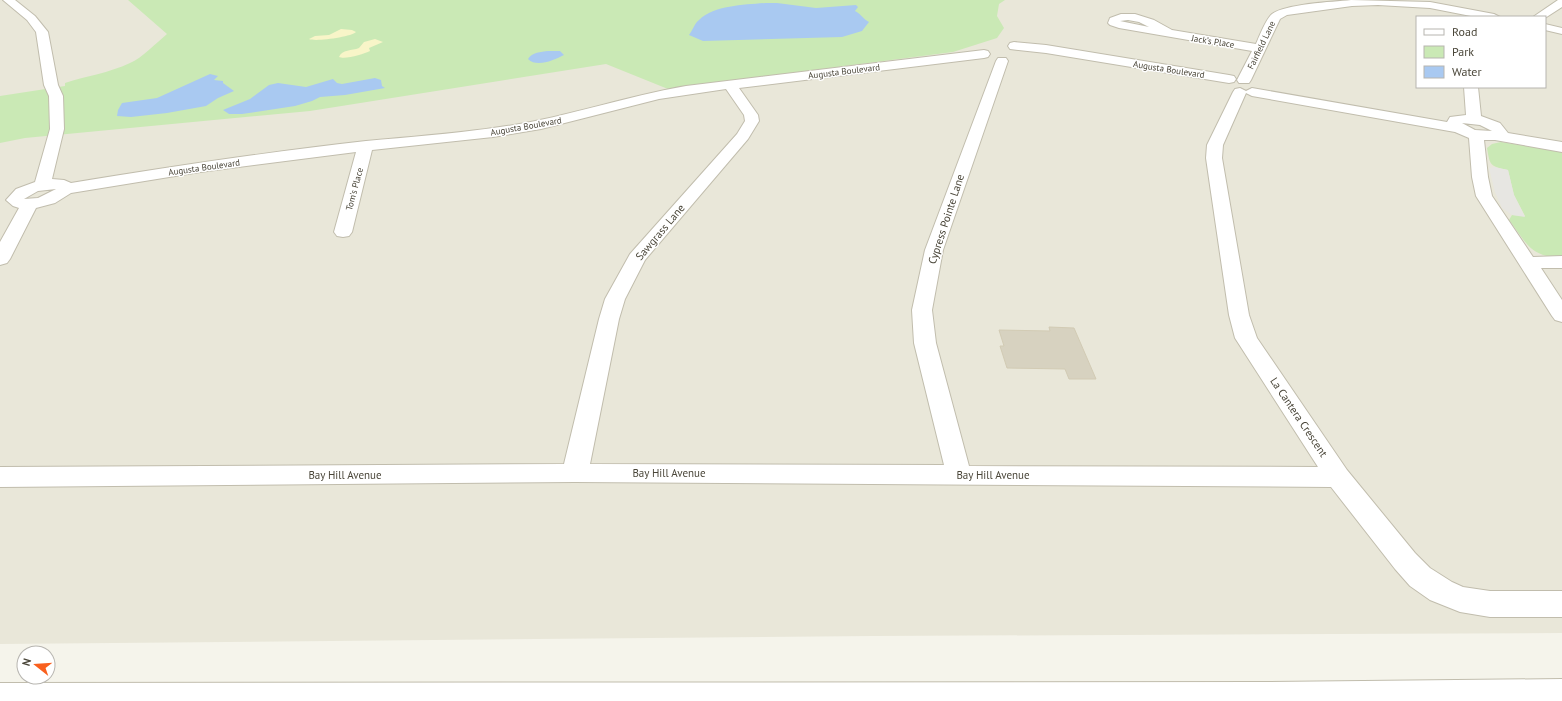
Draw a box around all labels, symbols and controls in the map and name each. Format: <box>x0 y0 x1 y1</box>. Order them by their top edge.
legend <box>1416 16 1546 88</box>
street label: Fairfield Lane <box>1245 19 1278 71</box>
text: Road <box>1452 24 1477 39</box>
street label: Jack’s Place <box>1190 32 1236 50</box>
text: Park <box>1452 44 1474 59</box>
street label: Augusta Boulevard <box>1133 58 1206 80</box>
street label: Augusta Boulevard <box>808 61 881 81</box>
text: Water <box>1452 64 1482 79</box>
street label: Augusta Boulevard <box>490 114 563 138</box>
street label: Augusta Boulevard <box>168 157 241 177</box>
street label: Tom’s Place <box>343 166 365 212</box>
street label: Cypress Pointe Lane <box>925 172 967 266</box>
street label: Sawgrass Lane <box>632 201 688 263</box>
street label: La Cantera Crescent <box>1267 375 1331 460</box>
street label: Bay Hill Avenue <box>632 466 706 480</box>
street label: Bay Hill Avenue <box>308 468 382 482</box>
street label: Bay Hill Avenue <box>956 468 1030 482</box>
north arrow <box>16 645 56 685</box>
text: N <box>19 657 34 668</box>

